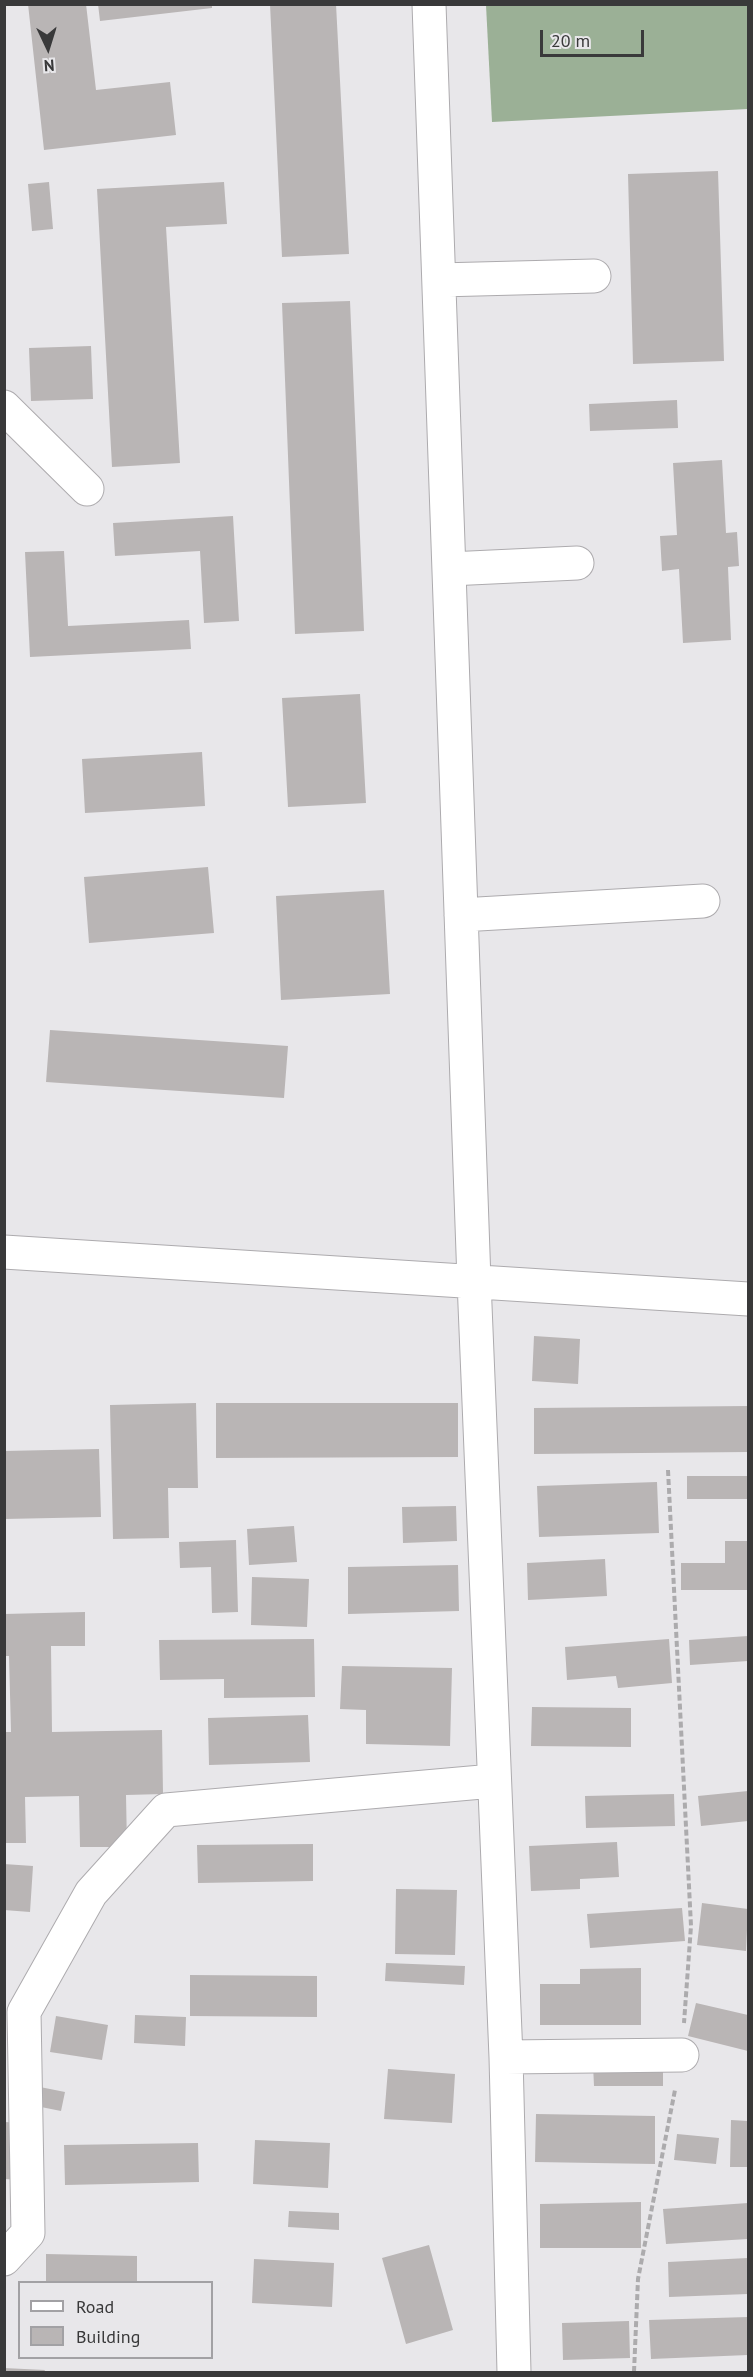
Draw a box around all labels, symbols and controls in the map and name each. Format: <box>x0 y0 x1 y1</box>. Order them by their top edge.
north arrow <box>18 18 78 78</box>
scale bar <box>543 18 646 56</box>
text: 20 m <box>551 29 590 52</box>
text: N <box>43 56 55 76</box>
legend <box>18 2281 213 2359</box>
text: Road <box>76 2295 114 2318</box>
text: Building <box>76 2325 140 2348</box>

